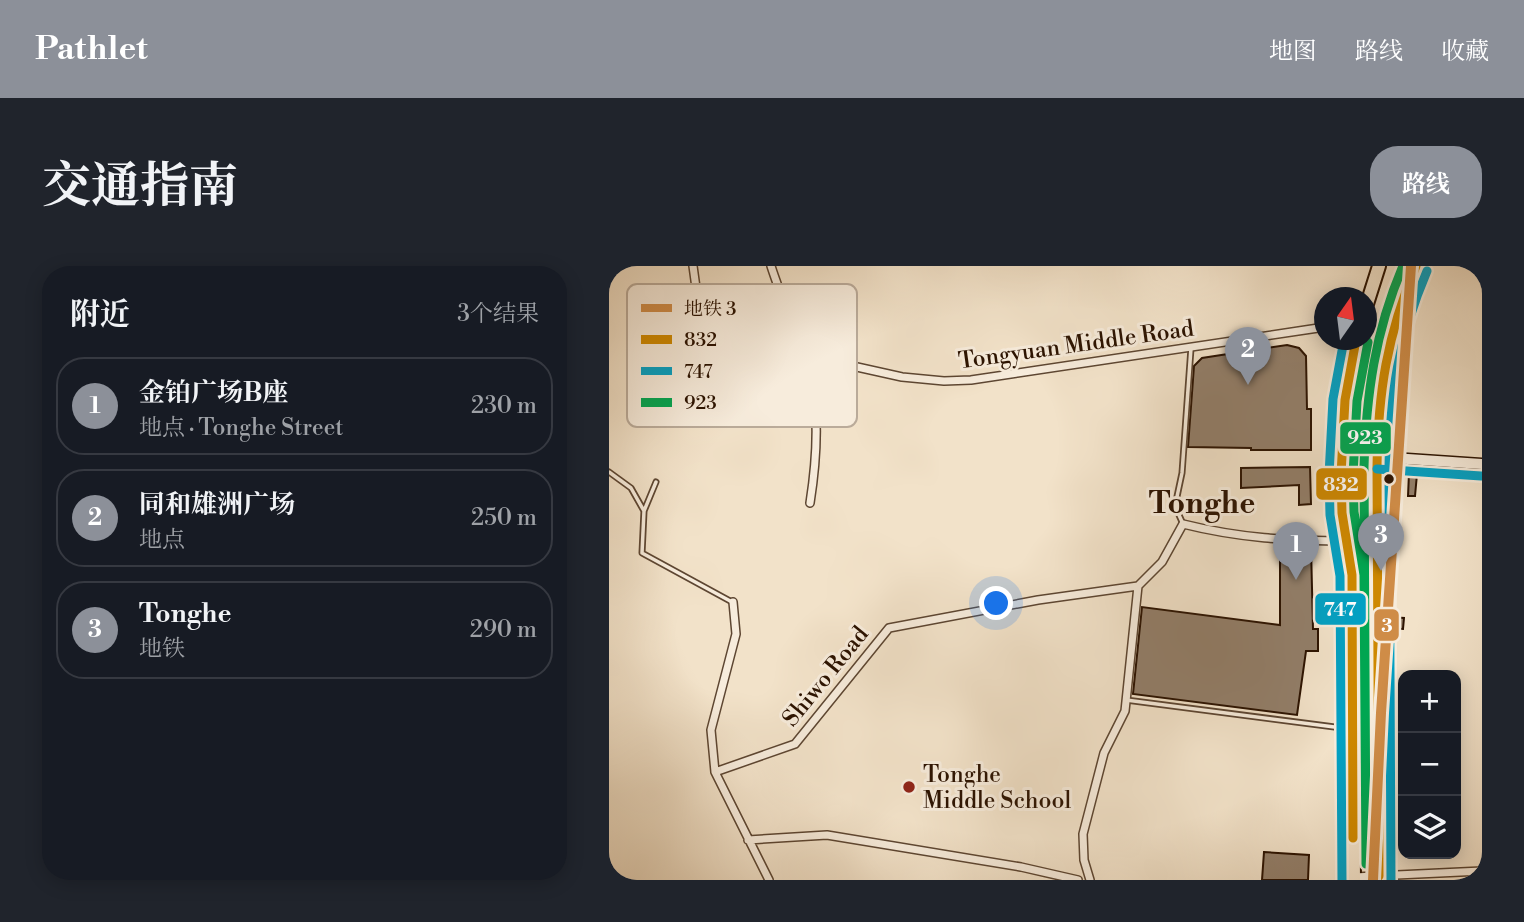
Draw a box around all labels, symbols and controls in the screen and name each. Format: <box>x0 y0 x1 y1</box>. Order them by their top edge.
text: Pathlet <box>35 29 148 70</box>
text: 地图 <box>1269 37 1317 67</box>
text: 路线 <box>1355 37 1403 67</box>
text: 收藏 <box>1441 37 1489 67</box>
button: 路线 <box>1370 146 1482 218</box>
text: 交通指南 <box>42 157 238 218</box>
legend <box>627 284 857 427</box>
north arrow <box>1314 287 1377 350</box>
text: 附近 <box>70 296 130 334</box>
text: 地铁 3 <box>684 297 736 321</box>
text: 3个结果 <box>457 300 539 328</box>
street label: Tongyuan Middle Road <box>957 315 1196 375</box>
pin: 2 <box>1225 327 1271 385</box>
text: 832 <box>684 328 717 352</box>
text: 747 <box>684 360 713 384</box>
text: 金铂广场B座 <box>139 377 289 409</box>
text: 923 <box>684 391 717 415</box>
text: 1 <box>89 392 101 420</box>
text: 230 m <box>471 392 537 420</box>
text: 地点 · Tonghe Street <box>139 414 343 442</box>
line badge: 923 <box>1339 421 1392 455</box>
text: 923 <box>1347 426 1383 450</box>
line badge: 832 <box>1315 467 1368 501</box>
unlabelled marker <box>1382 472 1396 486</box>
text: 832 <box>1323 473 1359 497</box>
district label: Tonghe <box>1149 485 1255 523</box>
text: 同和雄洲广场 <box>139 489 295 521</box>
text: 2 <box>88 504 102 532</box>
text: 250 m <box>471 504 537 532</box>
pin: 3 <box>1358 513 1404 571</box>
pin: 1 <box>1273 522 1319 580</box>
text: 地点 <box>139 526 185 554</box>
your location <box>979 586 1013 620</box>
line badge: 747 <box>1314 592 1367 626</box>
text: Tonghe <box>139 598 231 630</box>
text: 747 <box>1323 598 1357 622</box>
line badge: 3 <box>1373 608 1400 642</box>
text: 3 <box>1381 614 1393 638</box>
text: 3 <box>88 616 102 644</box>
text: 290 m <box>470 616 537 644</box>
street label: Shiwo Road <box>777 621 875 732</box>
text: 地铁 <box>139 635 185 663</box>
map controls <box>1398 670 1461 859</box>
button: + <box>1398 670 1461 733</box>
button: − <box>1398 733 1461 796</box>
place label: Tonghe Middle School <box>923 761 1071 815</box>
marker: Tonghe Middle School <box>901 779 917 795</box>
button: layers <box>1398 796 1461 859</box>

